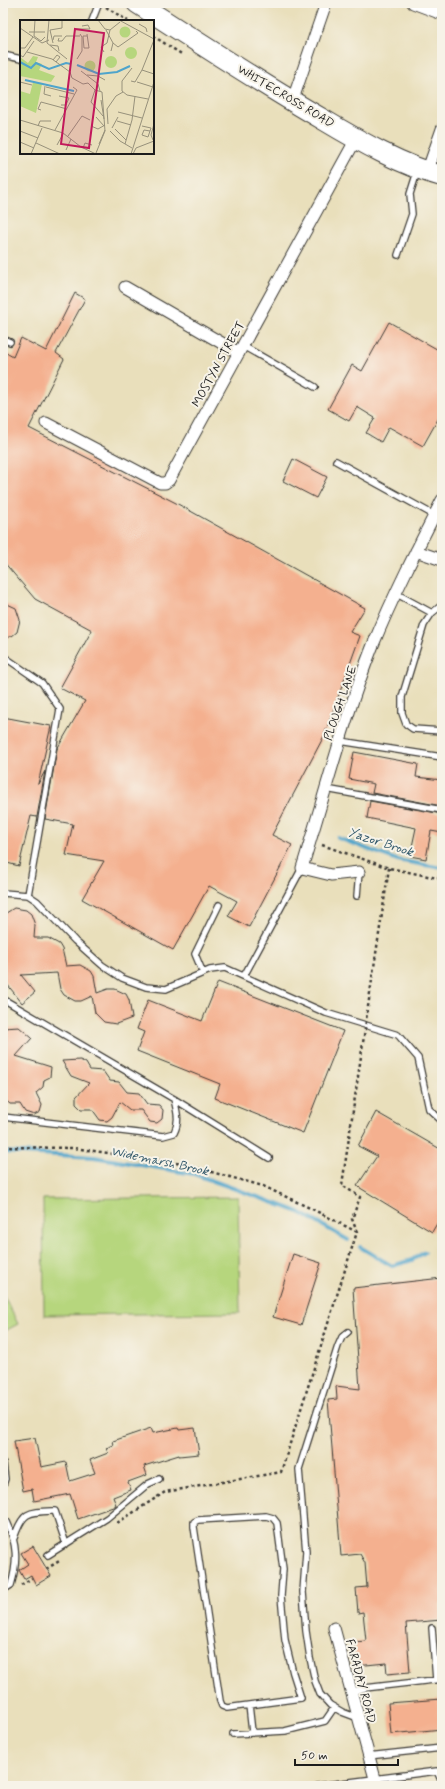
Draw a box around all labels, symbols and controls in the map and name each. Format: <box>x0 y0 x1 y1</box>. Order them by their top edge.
inset map <box>20 20 154 154</box>
street label: WHITECROSS ROAD <box>234 62 337 132</box>
street label: MOSTYN STREET <box>189 319 249 410</box>
street label: PLOUGH LANE <box>321 663 361 743</box>
water label: Yazor Brook <box>346 824 417 861</box>
water label: Widemarsh Brook <box>109 1143 212 1180</box>
street label: FARADAY ROAD <box>341 1637 379 1725</box>
scale bar <box>295 1741 398 1767</box>
text: 50 m <box>301 1748 328 1764</box>

